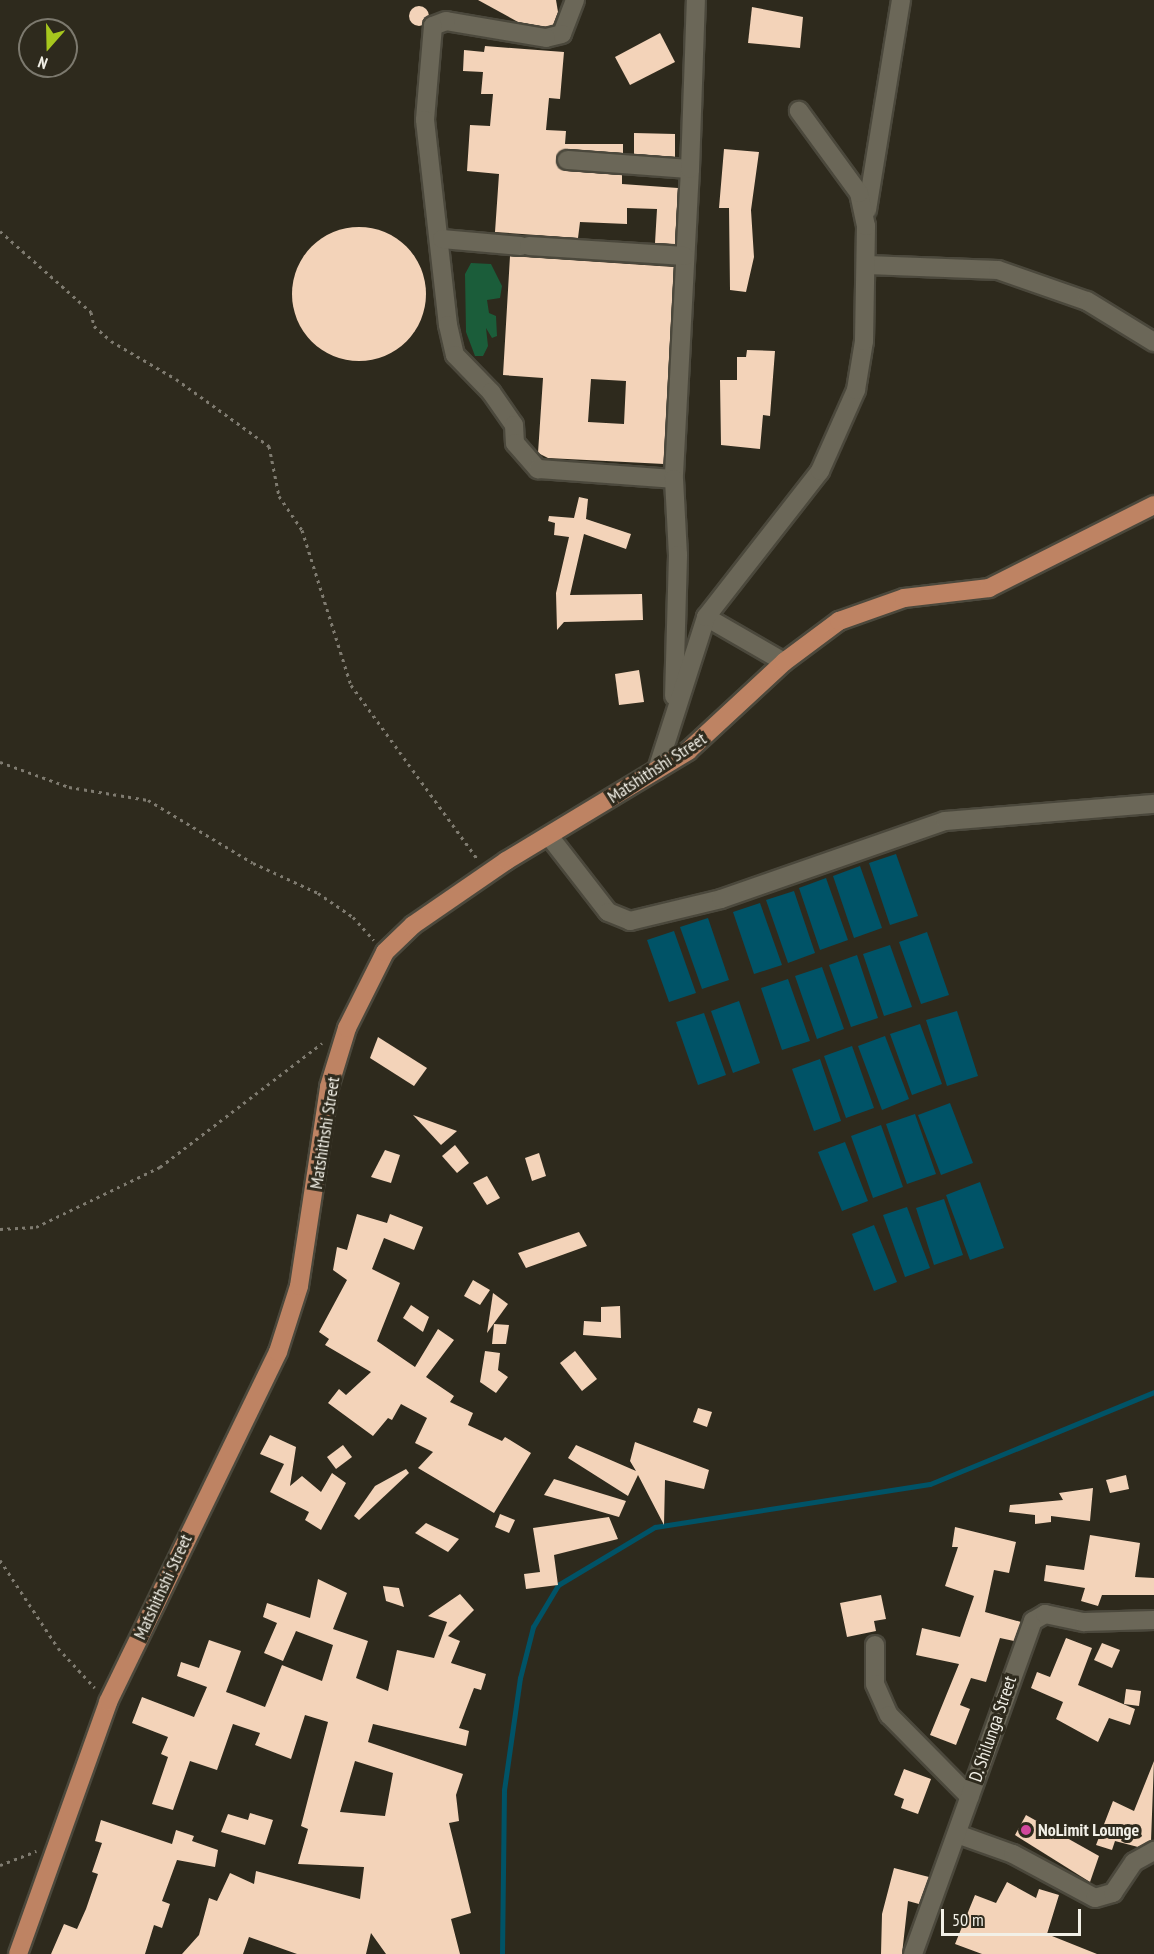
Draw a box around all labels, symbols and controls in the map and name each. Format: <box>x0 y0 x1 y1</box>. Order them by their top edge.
north arrow <box>18 18 78 78</box>
text: N <box>35 52 50 74</box>
street label: Matshithshi Street <box>604 728 710 808</box>
street label: Matshithshi Street <box>305 1075 345 1191</box>
street label: Matshithshi Street <box>129 1531 197 1643</box>
street label: D. Shilunga Street <box>965 1673 1021 1785</box>
place label: NoLimit Lounge <box>1038 1819 1139 1841</box>
marker: NoLimit Lounge <box>1019 1823 1033 1837</box>
scale bar <box>944 1897 1084 1935</box>
text: 50 m <box>952 1908 984 1931</box>

